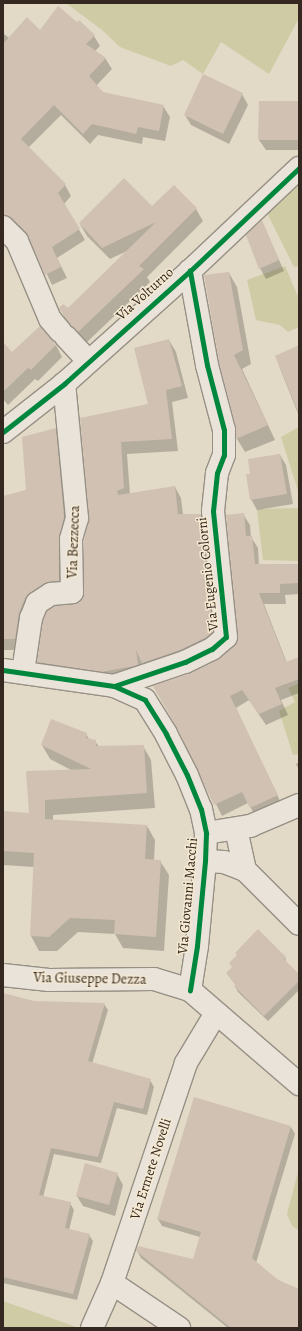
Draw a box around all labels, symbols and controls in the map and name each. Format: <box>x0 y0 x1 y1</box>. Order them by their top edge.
street label: Via Volturno <box>113 264 177 324</box>
street label: Via Bezzecca <box>64 505 84 579</box>
street label: Via Eugenio Colorni <box>194 516 222 632</box>
street label: Via Giovanni Macchi <box>175 837 201 955</box>
street label: Via Giuseppe Dezza <box>33 970 147 988</box>
street label: Via Ermete Novelli <box>127 1116 175 1222</box>

